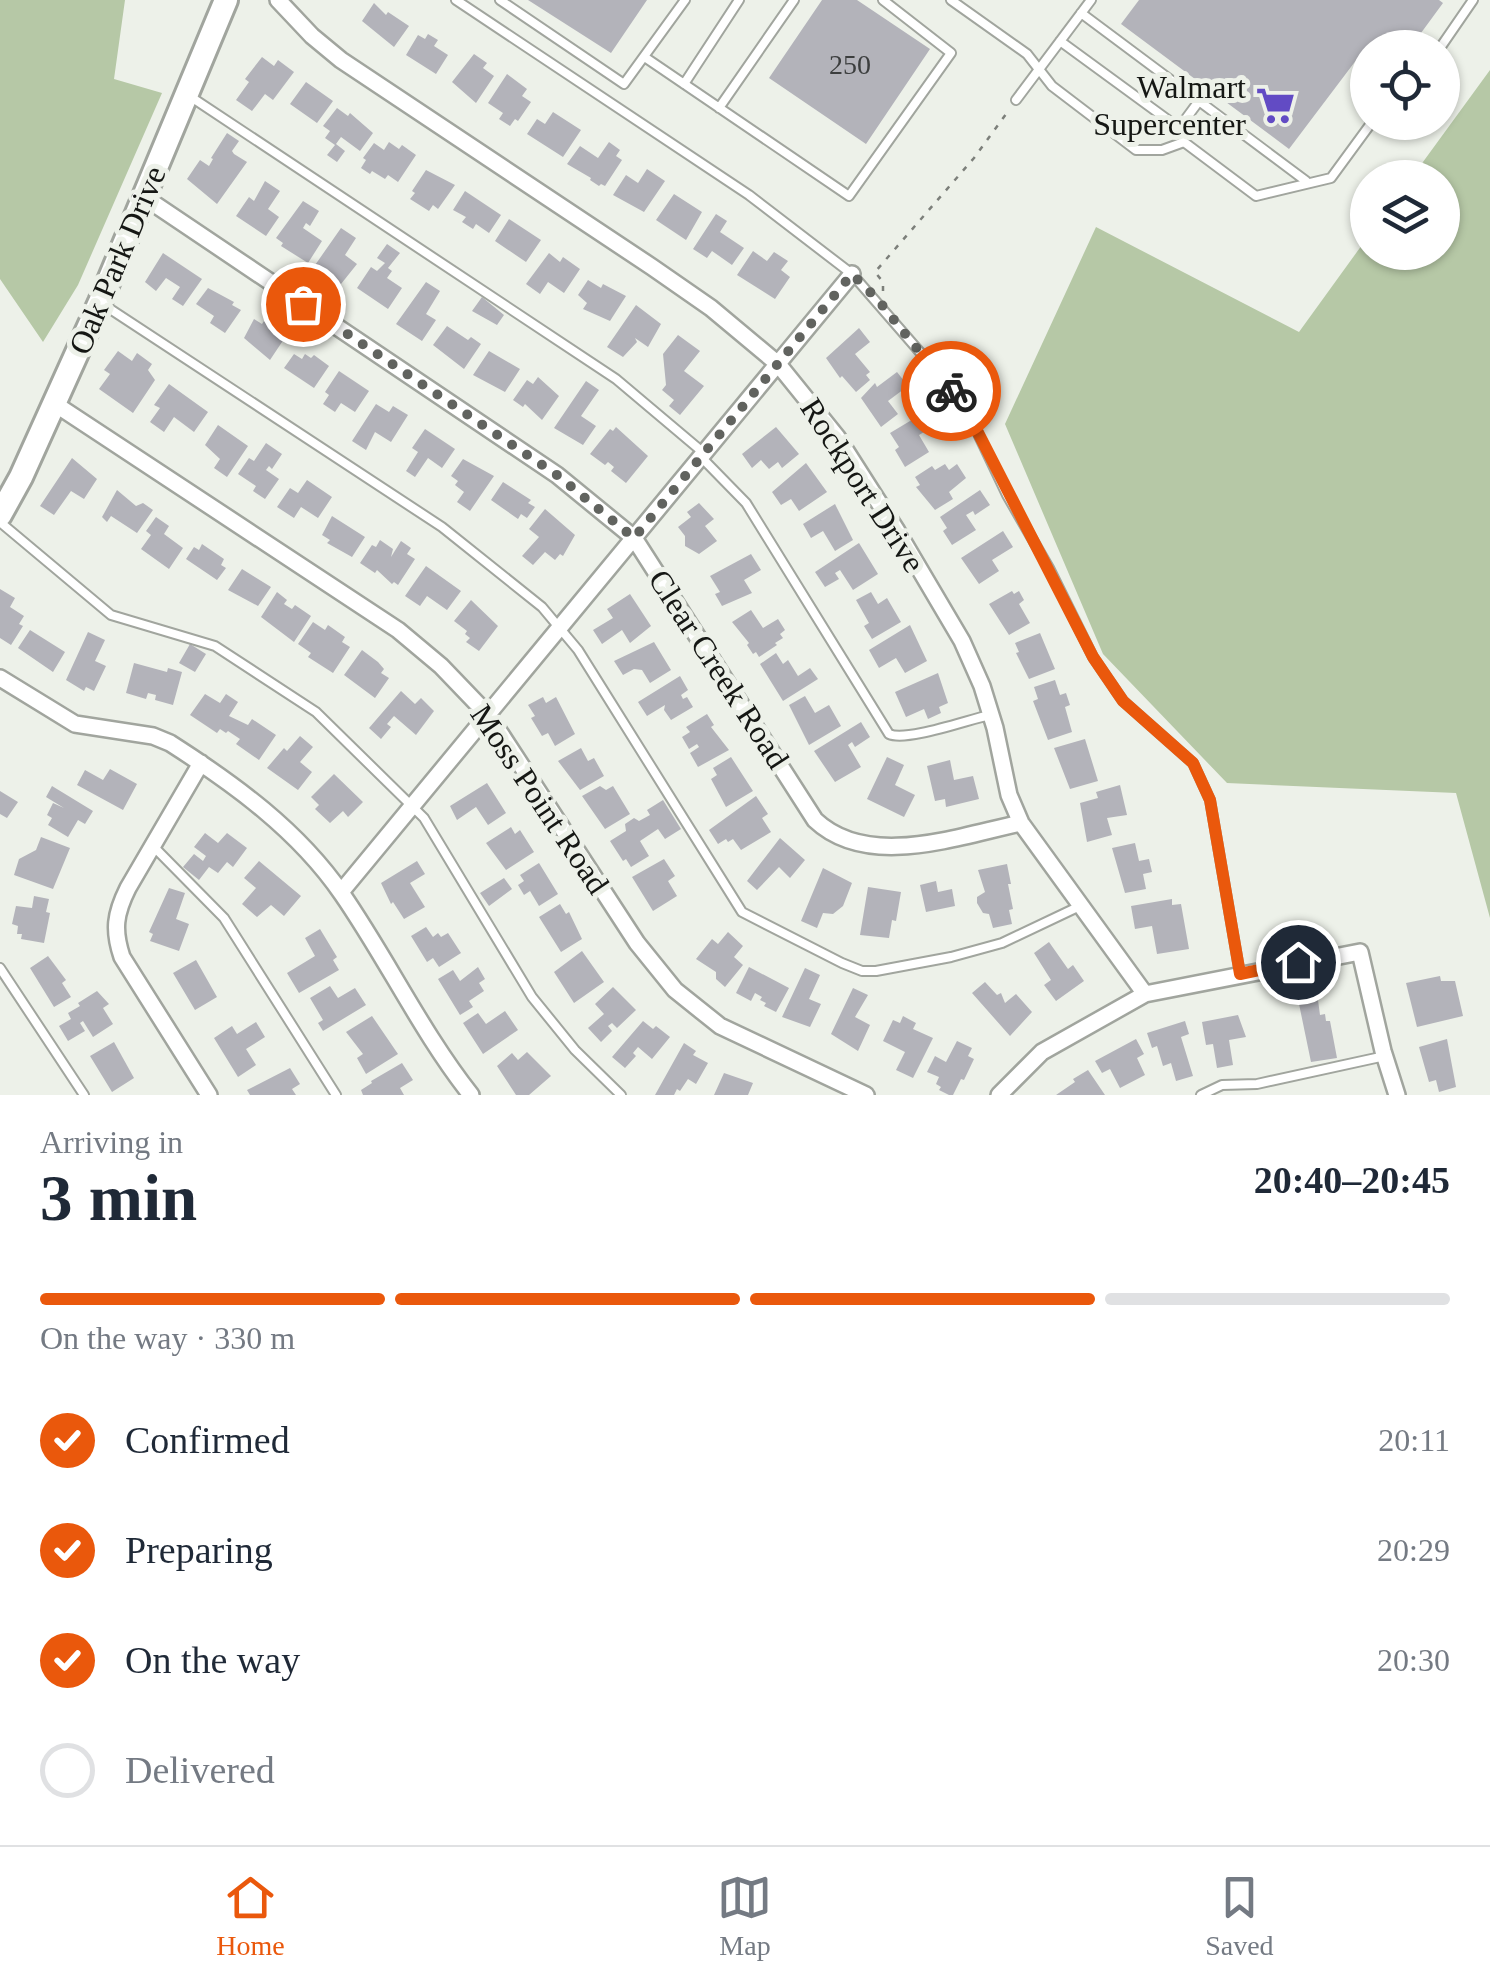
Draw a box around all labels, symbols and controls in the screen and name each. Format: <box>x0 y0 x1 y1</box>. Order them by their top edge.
map controls <box>1350 30 1460 270</box>
button: locate <box>1350 30 1460 140</box>
house number: 250 <box>829 49 871 80</box>
place label: Walmart Supercenter <box>1093 69 1246 142</box>
supermarket icon: Walmart Supercenter <box>1255 84 1297 126</box>
button: layers <box>1350 160 1460 270</box>
street label: Oak Park Drive <box>61 161 173 359</box>
pin <box>261 262 346 347</box>
icon: bag <box>276 277 331 332</box>
courier <box>901 341 1001 441</box>
icon: bike <box>924 364 979 419</box>
street label: Rockport Drive <box>793 391 933 579</box>
street label: Clear Creek Road <box>641 563 797 775</box>
street label: Moss Point Road <box>463 698 617 900</box>
pin <box>1256 920 1341 1005</box>
icon: home <box>1271 935 1326 990</box>
text: Arriving in <box>40 1124 183 1160</box>
text: 20:40–20:45 <box>1254 1159 1450 1201</box>
text: 3 min <box>40 1162 197 1234</box>
text: On the way · 330 m <box>40 1320 295 1356</box>
icon: check <box>40 1413 95 1468</box>
text: Confirmed <box>125 1419 290 1461</box>
text: 20:11 <box>1378 1422 1450 1458</box>
icon: check <box>40 1523 95 1578</box>
text: Preparing <box>125 1529 273 1571</box>
text: 20:29 <box>1377 1532 1450 1568</box>
icon: check <box>40 1633 95 1688</box>
text: On the way <box>125 1639 300 1681</box>
text: 20:30 <box>1377 1642 1450 1678</box>
text: Delivered <box>125 1749 275 1791</box>
tab: Home <box>216 1870 285 1962</box>
tab: Map <box>717 1870 772 1962</box>
tab: Saved <box>1205 1870 1274 1962</box>

